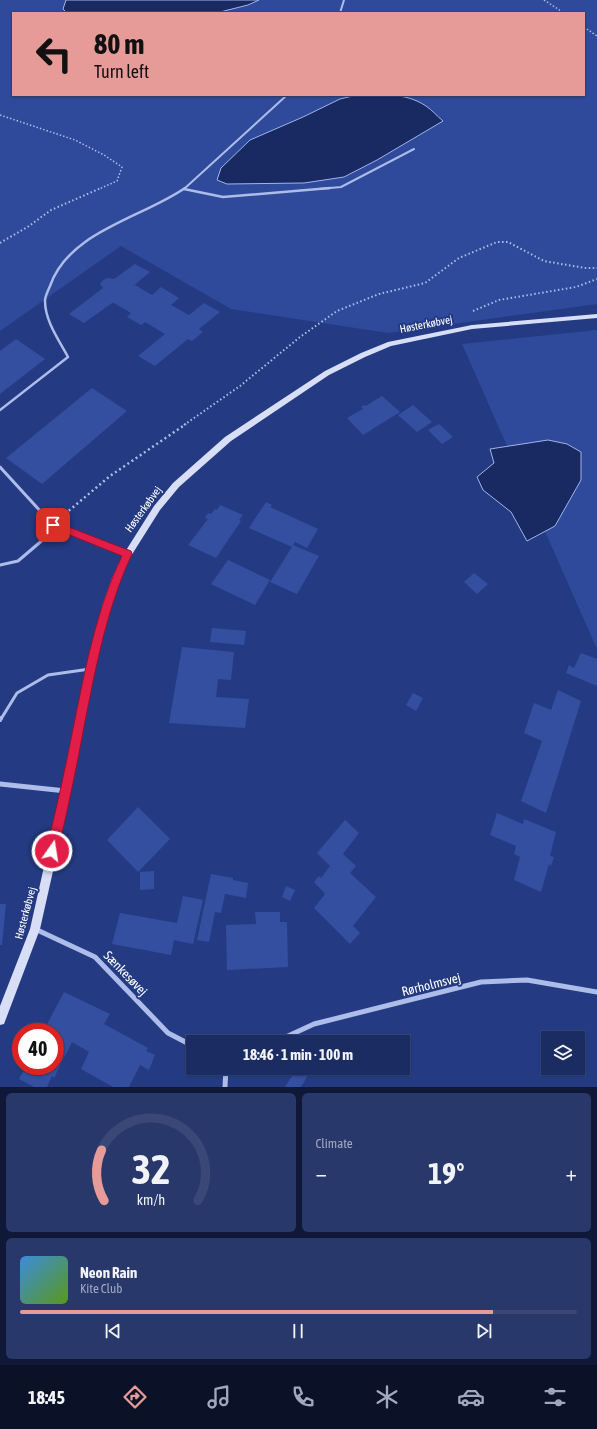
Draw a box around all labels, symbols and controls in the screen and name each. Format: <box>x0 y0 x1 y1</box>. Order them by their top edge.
icon: left <box>28 28 80 80</box>
text: 80 m <box>94 28 144 60</box>
text: Turn left <box>94 61 149 82</box>
street label: Høsterkøbvej <box>399 313 453 335</box>
street label: Høsterkøbvej <box>122 484 164 534</box>
pin <box>36 508 70 542</box>
icon: arrive <box>42 514 64 536</box>
position arrow <box>31 830 73 872</box>
street label: Høsterkøbvej <box>12 886 38 940</box>
street label: Sænkesøvej <box>101 948 151 999</box>
street label: Rørholmsvej <box>400 970 462 999</box>
speed limit sign: 40 <box>12 1023 64 1075</box>
map controls <box>541 1031 585 1075</box>
button: layers <box>541 1031 585 1075</box>
text: 18:46 · 1 min · 100 m <box>243 1046 353 1063</box>
text: Climate <box>316 1136 353 1151</box>
text: 32 <box>131 1144 170 1192</box>
text: 19° <box>428 1156 464 1190</box>
text: − <box>316 1160 327 1186</box>
text: + <box>566 1160 577 1186</box>
text: km/h <box>137 1191 165 1207</box>
text: Neon Rain <box>80 1264 137 1281</box>
text: Kite Club <box>80 1281 122 1296</box>
icon: previous <box>102 1320 124 1342</box>
icon: pause <box>287 1320 309 1342</box>
icon: next <box>473 1320 495 1342</box>
icon: directions <box>121 1383 149 1411</box>
icon: music <box>205 1383 233 1411</box>
icon: phone <box>289 1383 317 1411</box>
icon: climate <box>373 1383 401 1411</box>
icon: car <box>457 1383 485 1411</box>
icon: filters <box>541 1383 569 1411</box>
text: 18:45 <box>28 1387 65 1408</box>

